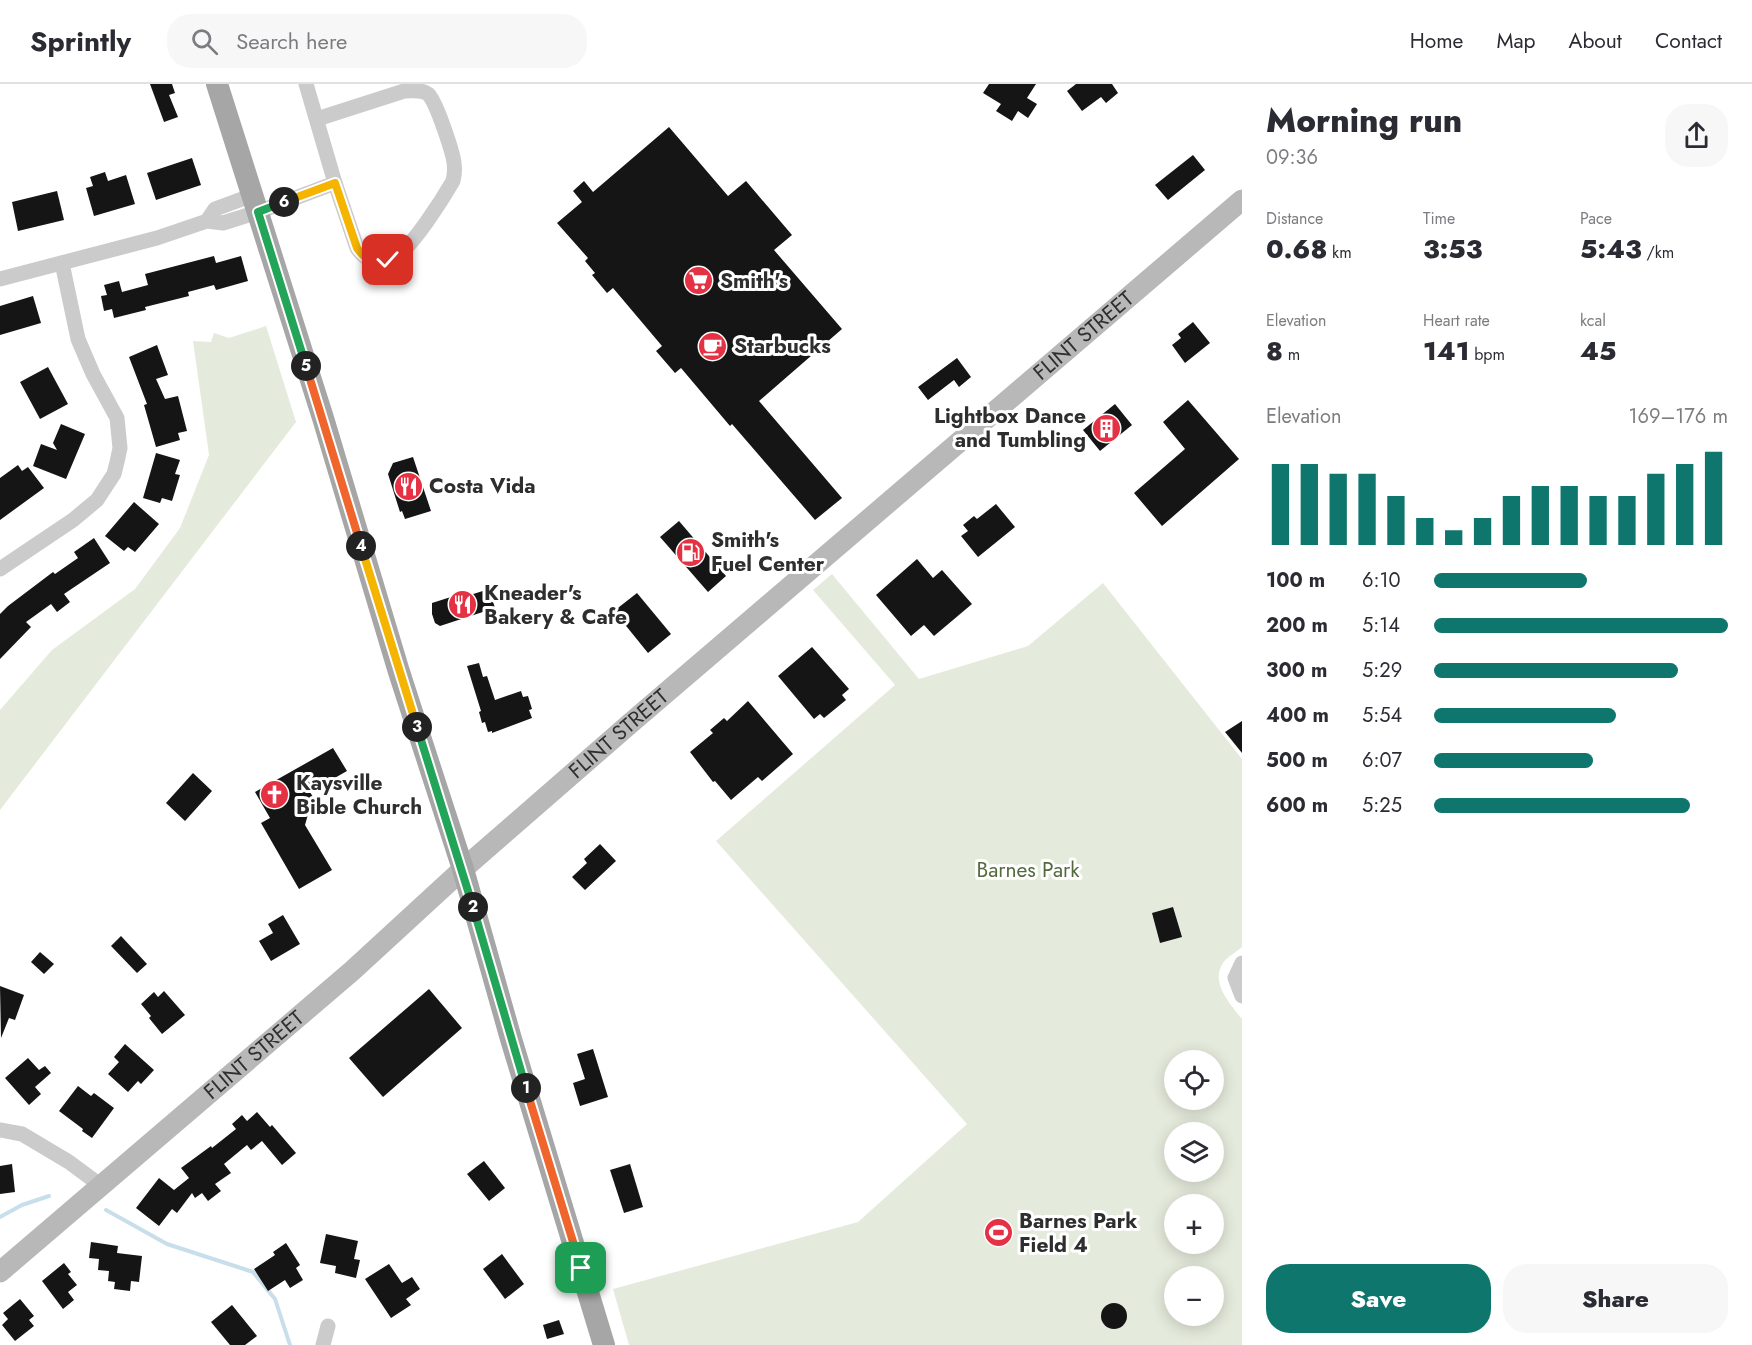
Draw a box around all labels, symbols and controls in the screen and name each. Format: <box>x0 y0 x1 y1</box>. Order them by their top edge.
search box <box>167 14 587 68</box>
text: Sprintly <box>30 21 131 62</box>
icon: search <box>188 25 221 58</box>
text: Search here <box>236 25 347 57</box>
text: Home <box>1410 26 1463 56</box>
text: Map <box>1496 26 1536 56</box>
text: About <box>1569 26 1622 56</box>
text: Contact <box>1655 26 1722 56</box>
text: Morning run <box>1266 97 1462 144</box>
button: share <box>1665 104 1728 167</box>
text: 09:36 <box>1266 143 1318 172</box>
pin: 6 <box>269 187 299 217</box>
text: 6 <box>279 190 289 213</box>
text: Distance <box>1266 207 1323 230</box>
text: Time <box>1423 207 1455 230</box>
text: Pace <box>1580 207 1612 230</box>
text: 0.68 <box>1266 230 1327 268</box>
text: 3:53 <box>1423 230 1482 268</box>
text: 5:43 <box>1580 230 1642 268</box>
pin <box>362 234 413 285</box>
text: km <box>1327 241 1352 264</box>
text: /km <box>1642 241 1674 264</box>
icon: check <box>371 243 404 276</box>
supermarket icon: Smith's <box>683 265 715 297</box>
place label: Smith's <box>720 266 788 296</box>
street label: FLINT STREET <box>1027 284 1140 387</box>
text: Elevation <box>1266 309 1326 332</box>
text: Heart rate <box>1423 309 1490 332</box>
text: kcal <box>1580 309 1606 332</box>
cafe icon: Starbucks <box>697 330 729 362</box>
place label: Starbucks <box>734 331 831 361</box>
text: 8 <box>1266 332 1283 370</box>
text: 141 <box>1423 332 1469 370</box>
text: 45 <box>1580 332 1616 370</box>
text: m <box>1283 343 1300 366</box>
text: bpm <box>1469 343 1505 366</box>
pin: 5 <box>291 351 321 381</box>
text: 5 <box>301 354 311 377</box>
place label: Lightbox Dance and Tumbling <box>934 401 1086 455</box>
text: Elevation <box>1266 402 1341 431</box>
text: 169–176 m <box>1629 402 1728 431</box>
building icon: Lightbox Dance and Tumbling <box>1091 412 1123 444</box>
restaurant icon: Costa Vida <box>392 470 424 502</box>
place label: Costa Vida <box>429 471 536 501</box>
place label: Smith's Fuel Center <box>711 525 825 579</box>
pin: 4 <box>346 531 376 561</box>
text: 4 <box>355 534 367 557</box>
fuel station icon: Smith's Fuel Center <box>674 536 706 568</box>
text: 100 m <box>1266 566 1325 595</box>
text: 6:10 <box>1362 566 1401 595</box>
place label: Kneader's Bakery & Cafe <box>484 578 627 632</box>
restaurant icon: Kneader's Bakery & Cafe <box>447 589 479 621</box>
text: 200 m <box>1266 611 1328 640</box>
text: 5:14 <box>1362 611 1400 640</box>
text: 300 m <box>1266 656 1327 685</box>
text: 5:29 <box>1362 656 1402 685</box>
street label: FLINT STREET <box>562 682 675 785</box>
text: 400 m <box>1266 701 1329 730</box>
text: 5:54 <box>1362 701 1402 730</box>
pin: 3 <box>402 712 432 742</box>
text: 3 <box>412 715 422 738</box>
text: 500 m <box>1266 746 1328 775</box>
text: 6:07 <box>1362 746 1402 775</box>
place label: Kaysville Bible Church <box>296 768 422 822</box>
church icon: Kaysville Bible Church <box>259 779 291 811</box>
text: 600 m <box>1266 791 1328 820</box>
text: 5:25 <box>1362 791 1402 820</box>
park label: Barnes Park <box>976 855 1080 885</box>
pin: 2 <box>458 892 488 922</box>
text: 2 <box>468 895 478 918</box>
street label: FLINT STREET <box>197 1003 311 1106</box>
map controls <box>1164 1050 1224 1326</box>
button: locate <box>1164 1050 1224 1110</box>
pin: 1 <box>511 1073 541 1103</box>
text: 1 <box>522 1076 530 1099</box>
button: layers <box>1164 1122 1224 1182</box>
button: + <box>1164 1194 1224 1254</box>
place label: Barnes Park Field 4 <box>1019 1206 1137 1260</box>
sports icon: Barnes Park Field 4 <box>982 1217 1014 1249</box>
pin <box>555 1242 606 1293</box>
icon: arrive <box>564 1251 597 1284</box>
button: Save <box>1266 1264 1491 1333</box>
button: Share <box>1503 1264 1728 1333</box>
button: − <box>1164 1266 1224 1326</box>

